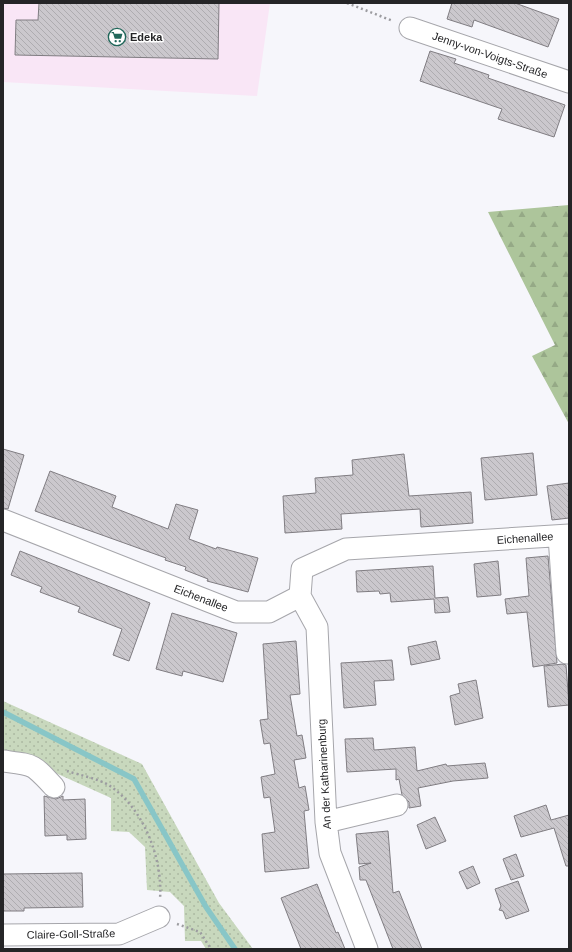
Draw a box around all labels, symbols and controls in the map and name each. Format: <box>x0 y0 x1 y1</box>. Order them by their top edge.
supermarket icon: Edeka <box>107 27 127 47</box>
street label: Jenny-von-Voigts-Straße <box>431 30 549 80</box>
place label: Edeka <box>130 31 163 43</box>
street label: Eichenallee <box>496 530 554 546</box>
street label: Eichenallee <box>172 582 230 614</box>
street label: An der Katharinenburg <box>315 718 333 830</box>
street label: Claire-Goll-Straße <box>27 927 115 941</box>

